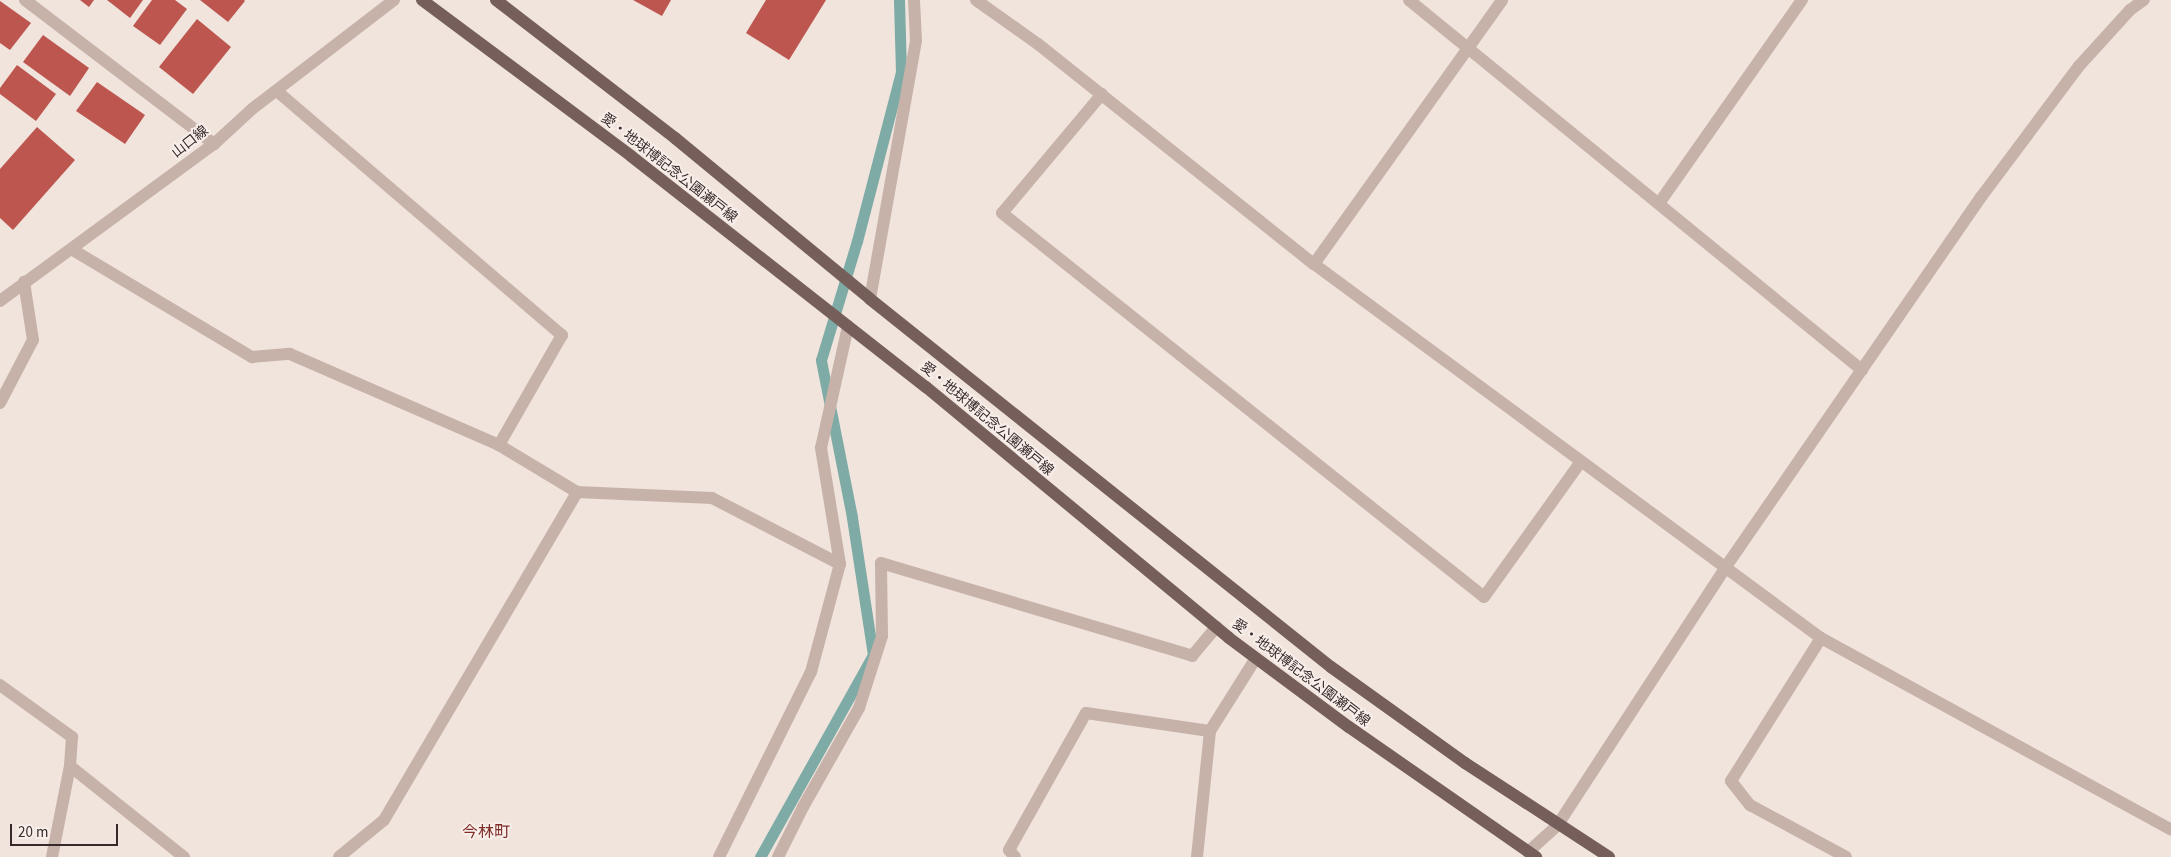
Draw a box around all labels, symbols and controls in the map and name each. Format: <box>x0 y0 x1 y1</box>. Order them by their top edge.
street label: 愛・地球博記念公園瀬戸線 <box>598 110 740 226</box>
street label: 山口線 <box>168 122 212 162</box>
street label: 愛・地球博記念公園瀬戸線 <box>917 359 1057 479</box>
street label: 愛・地球博記念公園瀬戸線 <box>1229 616 1373 730</box>
scale bar <box>12 814 120 846</box>
text: 20 m <box>18 822 48 843</box>
district label: 今林町 <box>462 822 510 842</box>

